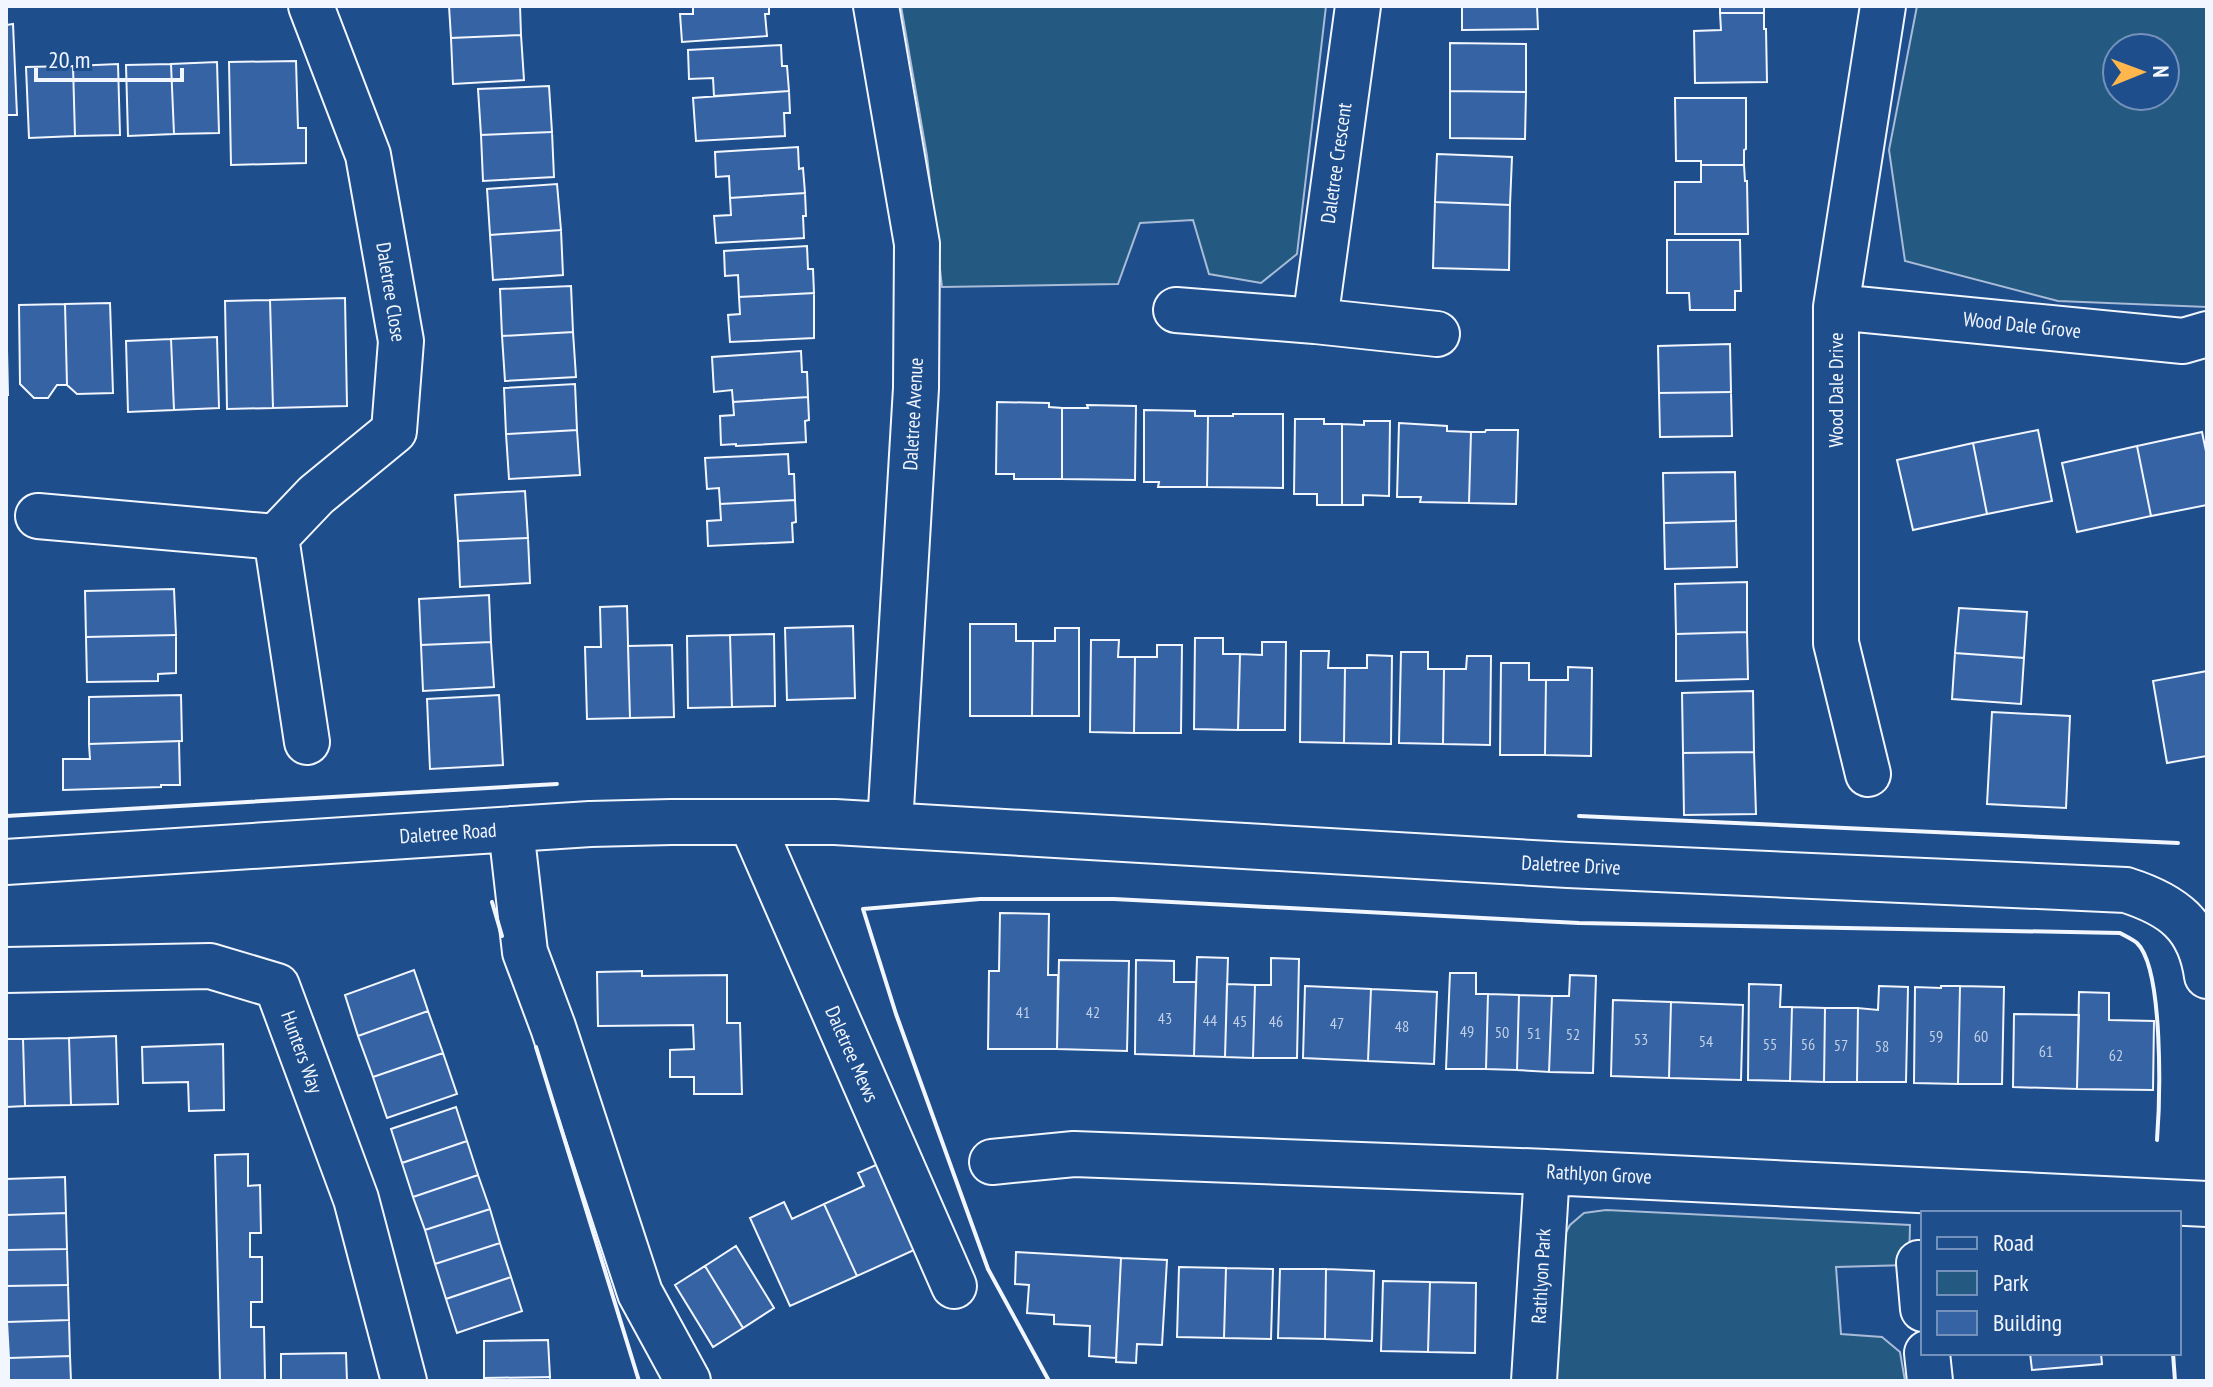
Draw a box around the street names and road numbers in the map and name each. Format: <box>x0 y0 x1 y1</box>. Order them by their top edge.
street label: Daletree Crescent <box>1315 100 1357 225</box>
street label: Daletree Close <box>370 240 412 344</box>
street label: Wood Dale Grove <box>1962 306 2082 344</box>
street label: Wood Dale Drive <box>1823 333 1849 447</box>
street label: Daletree Avenue <box>897 357 929 471</box>
street label: Daletree Road <box>399 817 497 849</box>
street label: Daletree Drive <box>1521 849 1621 881</box>
street label: Daletree Mews <box>819 1002 885 1106</box>
street label: Hunters Way <box>275 1007 329 1097</box>
street label: Rathlyon Grove <box>1546 1158 1652 1190</box>
street label: Rathlyon Park <box>1526 1227 1556 1324</box>

